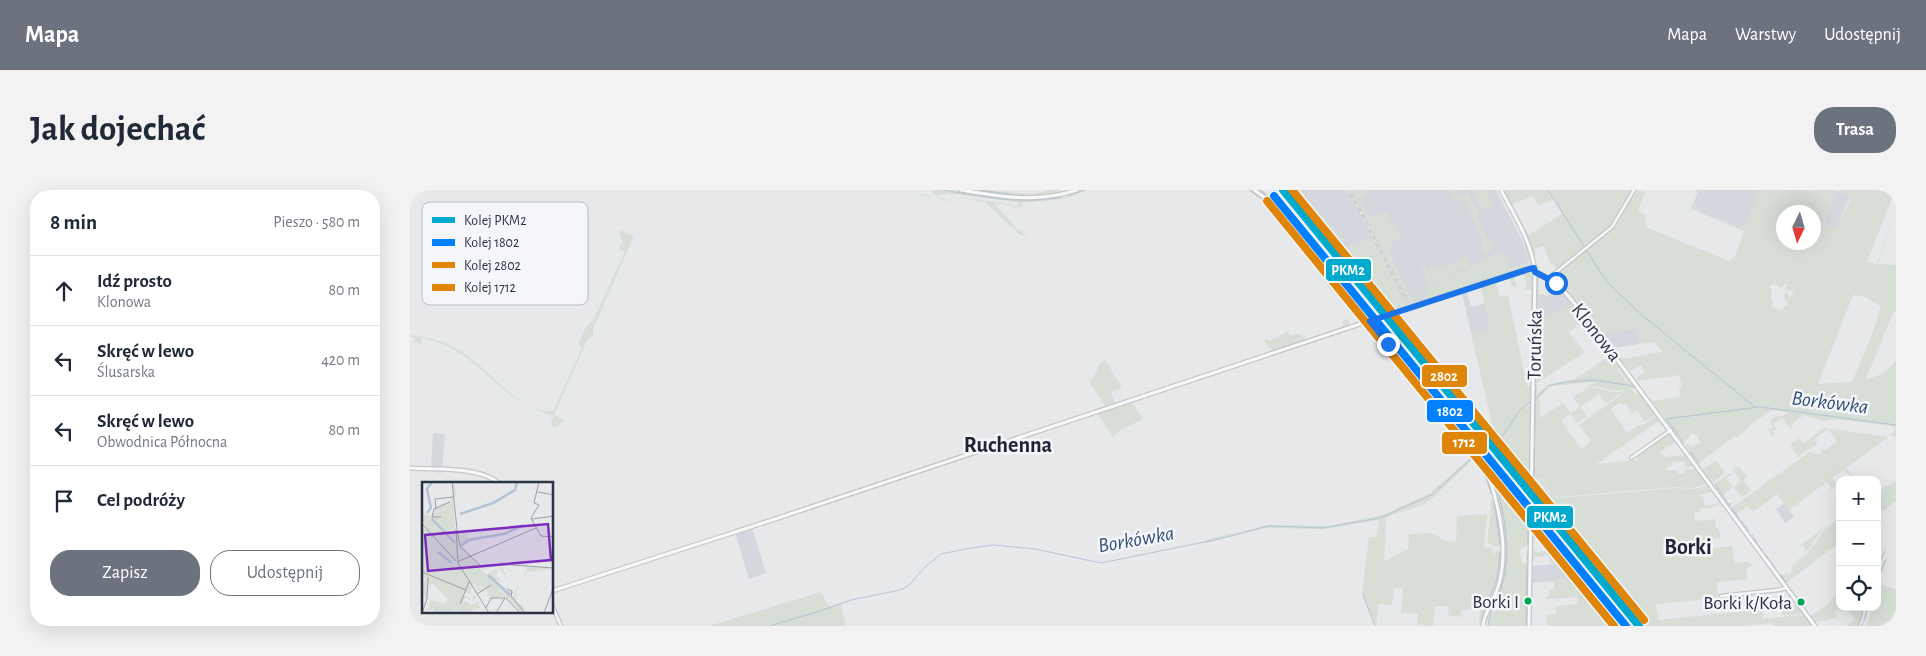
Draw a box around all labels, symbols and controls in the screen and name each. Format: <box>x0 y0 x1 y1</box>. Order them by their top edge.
text: Mapa <box>25 23 79 47</box>
text: Mapa <box>1667 26 1707 44</box>
text: Warstwy <box>1735 26 1796 44</box>
text: Udostępnij <box>1824 26 1901 44</box>
button: Trasa <box>1814 107 1896 153</box>
text: Jak dojechać <box>30 112 205 147</box>
legend <box>422 202 588 305</box>
north arrow <box>1776 205 1821 250</box>
text: 8 min <box>50 212 97 233</box>
text: Pieszo · 580 m <box>273 214 360 230</box>
text: Kolej PKM2 <box>464 214 527 228</box>
text: Kolej 1802 <box>464 236 519 250</box>
line badge: PKM2 <box>1325 258 1372 282</box>
text: Kolej 2802 <box>464 259 521 273</box>
text: PKM2 <box>1331 264 1365 278</box>
text: Idź prosto <box>97 272 172 291</box>
route start <box>1545 272 1568 295</box>
icon: ahead <box>50 277 78 305</box>
text: Kolej 1712 <box>464 281 516 295</box>
text: 80 m <box>329 282 360 298</box>
text: Klonowa <box>97 294 151 310</box>
street label: Klonowa <box>1567 300 1625 365</box>
street label: Toruńska <box>1524 310 1546 380</box>
route end <box>1377 333 1400 356</box>
text: Skręć w lewo <box>97 342 194 361</box>
icon: left <box>50 347 78 375</box>
text: 420 m <box>321 352 360 368</box>
text: Ślusarska <box>97 364 155 380</box>
line badge: 2802 <box>1421 364 1468 388</box>
text: 2802 <box>1430 370 1458 384</box>
water label: Borkówka <box>1790 387 1869 418</box>
line badge: 1802 <box>1426 399 1474 423</box>
text: 1802 <box>1437 405 1463 419</box>
text: Skręć w lewo <box>97 412 194 431</box>
icon: left <box>50 417 78 445</box>
text: 80 m <box>329 422 360 438</box>
line badge: 1712 <box>1441 431 1488 455</box>
text: Obwodnica Północna <box>97 434 227 450</box>
district label: Ruchenna <box>964 434 1053 456</box>
text: 1712 <box>1453 436 1476 450</box>
map controls <box>1836 476 1881 611</box>
button: + <box>1836 476 1881 521</box>
inset map <box>422 482 554 613</box>
icon: arrive <box>50 487 78 515</box>
text: Cel podróży <box>97 491 185 510</box>
line badge: PKM2 <box>1526 505 1574 529</box>
text: PKM2 <box>1533 511 1567 525</box>
button: − <box>1836 521 1881 566</box>
water label: Borkówka <box>1096 522 1176 557</box>
district label: Borki <box>1664 536 1712 558</box>
button: Zapisz <box>50 550 200 596</box>
button: Udostępnij <box>210 550 360 596</box>
button: locate <box>1836 566 1881 611</box>
place label: Borki I <box>1472 593 1519 612</box>
place label: Borki k/Koła <box>1703 594 1792 613</box>
marker: Borki I <box>1523 596 1533 606</box>
marker: Borki k/Koła <box>1796 597 1806 607</box>

